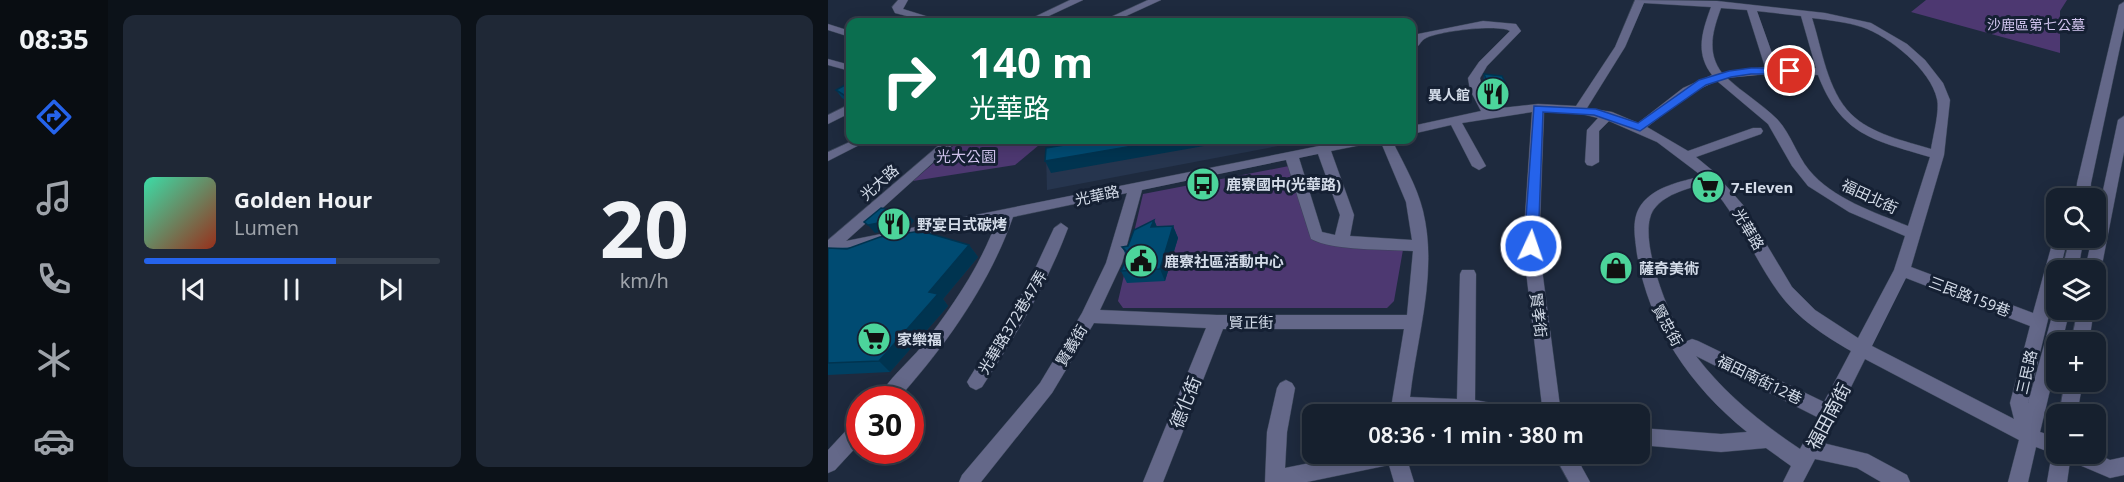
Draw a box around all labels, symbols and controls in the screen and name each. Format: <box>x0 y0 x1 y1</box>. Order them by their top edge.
park label: 沙鹿區第七公墓 <box>1987 15 2085 34</box>
text: 08:35 <box>19 20 89 57</box>
text: 140 m <box>969 33 1093 90</box>
icon: right <box>870 42 948 120</box>
pin <box>1764 45 1815 96</box>
icon: arrive <box>1773 54 1806 87</box>
restaurant icon: 異人館 <box>1475 76 1511 112</box>
place label: 異人館 <box>1428 85 1470 104</box>
text: 光華路 <box>969 89 1050 126</box>
icon: directions <box>33 96 75 138</box>
park label: 光大公園 <box>936 146 996 166</box>
street label: 光大路 <box>855 160 903 204</box>
bus stop icon: 鹿寮國中(光華路) <box>1185 166 1221 202</box>
supermarket icon: 7-Eleven <box>1690 169 1726 205</box>
place label: 鹿寮國中(光華路) <box>1226 174 1341 194</box>
street label: 福田北街 <box>1839 174 1901 218</box>
text: 20 <box>600 175 689 281</box>
icon: music <box>33 177 75 219</box>
place label: 7-Eleven <box>1731 177 1793 197</box>
street label: 光華路 <box>1073 181 1121 209</box>
text: Golden Hour <box>234 184 372 214</box>
map controls <box>2046 188 2106 464</box>
button: search <box>2046 188 2106 248</box>
street label: 光華路 <box>1729 205 1769 253</box>
restaurant icon: 野宴日式碳烤 <box>876 206 912 242</box>
text: Lumen <box>234 214 299 241</box>
place label: 野宴日式碳烤 <box>917 214 1007 234</box>
position arrow <box>1499 214 1563 278</box>
public building icon: 鹿寮社區活動中心 <box>1123 243 1159 279</box>
shop icon: 薩奇美術 <box>1598 250 1634 286</box>
place label: 鹿寮社區活動中心 <box>1164 251 1284 271</box>
icon: phone <box>33 258 75 300</box>
place label: 薩奇美術 <box>1639 258 1699 278</box>
button: layers <box>2046 260 2106 320</box>
street label: 光華路372巷47弄 <box>973 266 1051 378</box>
text: km/h <box>620 267 669 294</box>
street label: 三民路159巷 <box>1926 271 2014 321</box>
icon: previous <box>177 273 210 306</box>
icon: pause <box>275 273 308 306</box>
icon: next <box>374 273 407 306</box>
street label: 賢孝街 <box>1526 291 1552 339</box>
street label: 賢忠街 <box>1648 300 1688 350</box>
street label: 賢正街 <box>1228 312 1274 332</box>
supermarket icon: 家樂福 <box>856 321 892 357</box>
street label: 賢義街 <box>1051 321 1091 369</box>
place label: 家樂福 <box>897 329 942 349</box>
button: + <box>2046 332 2106 392</box>
icon: climate <box>33 339 75 381</box>
street label: 三民路 <box>2011 348 2041 396</box>
street label: 福田南街12巷 <box>1714 350 1806 408</box>
street label: 德化街 <box>1164 372 1206 432</box>
street label: 福田南街 <box>1801 379 1855 453</box>
speed limit sign: 30 <box>846 386 924 464</box>
button: − <box>2046 404 2106 464</box>
text: 08:36 · 1 min · 380 m <box>1368 419 1584 449</box>
icon: car <box>33 420 75 462</box>

